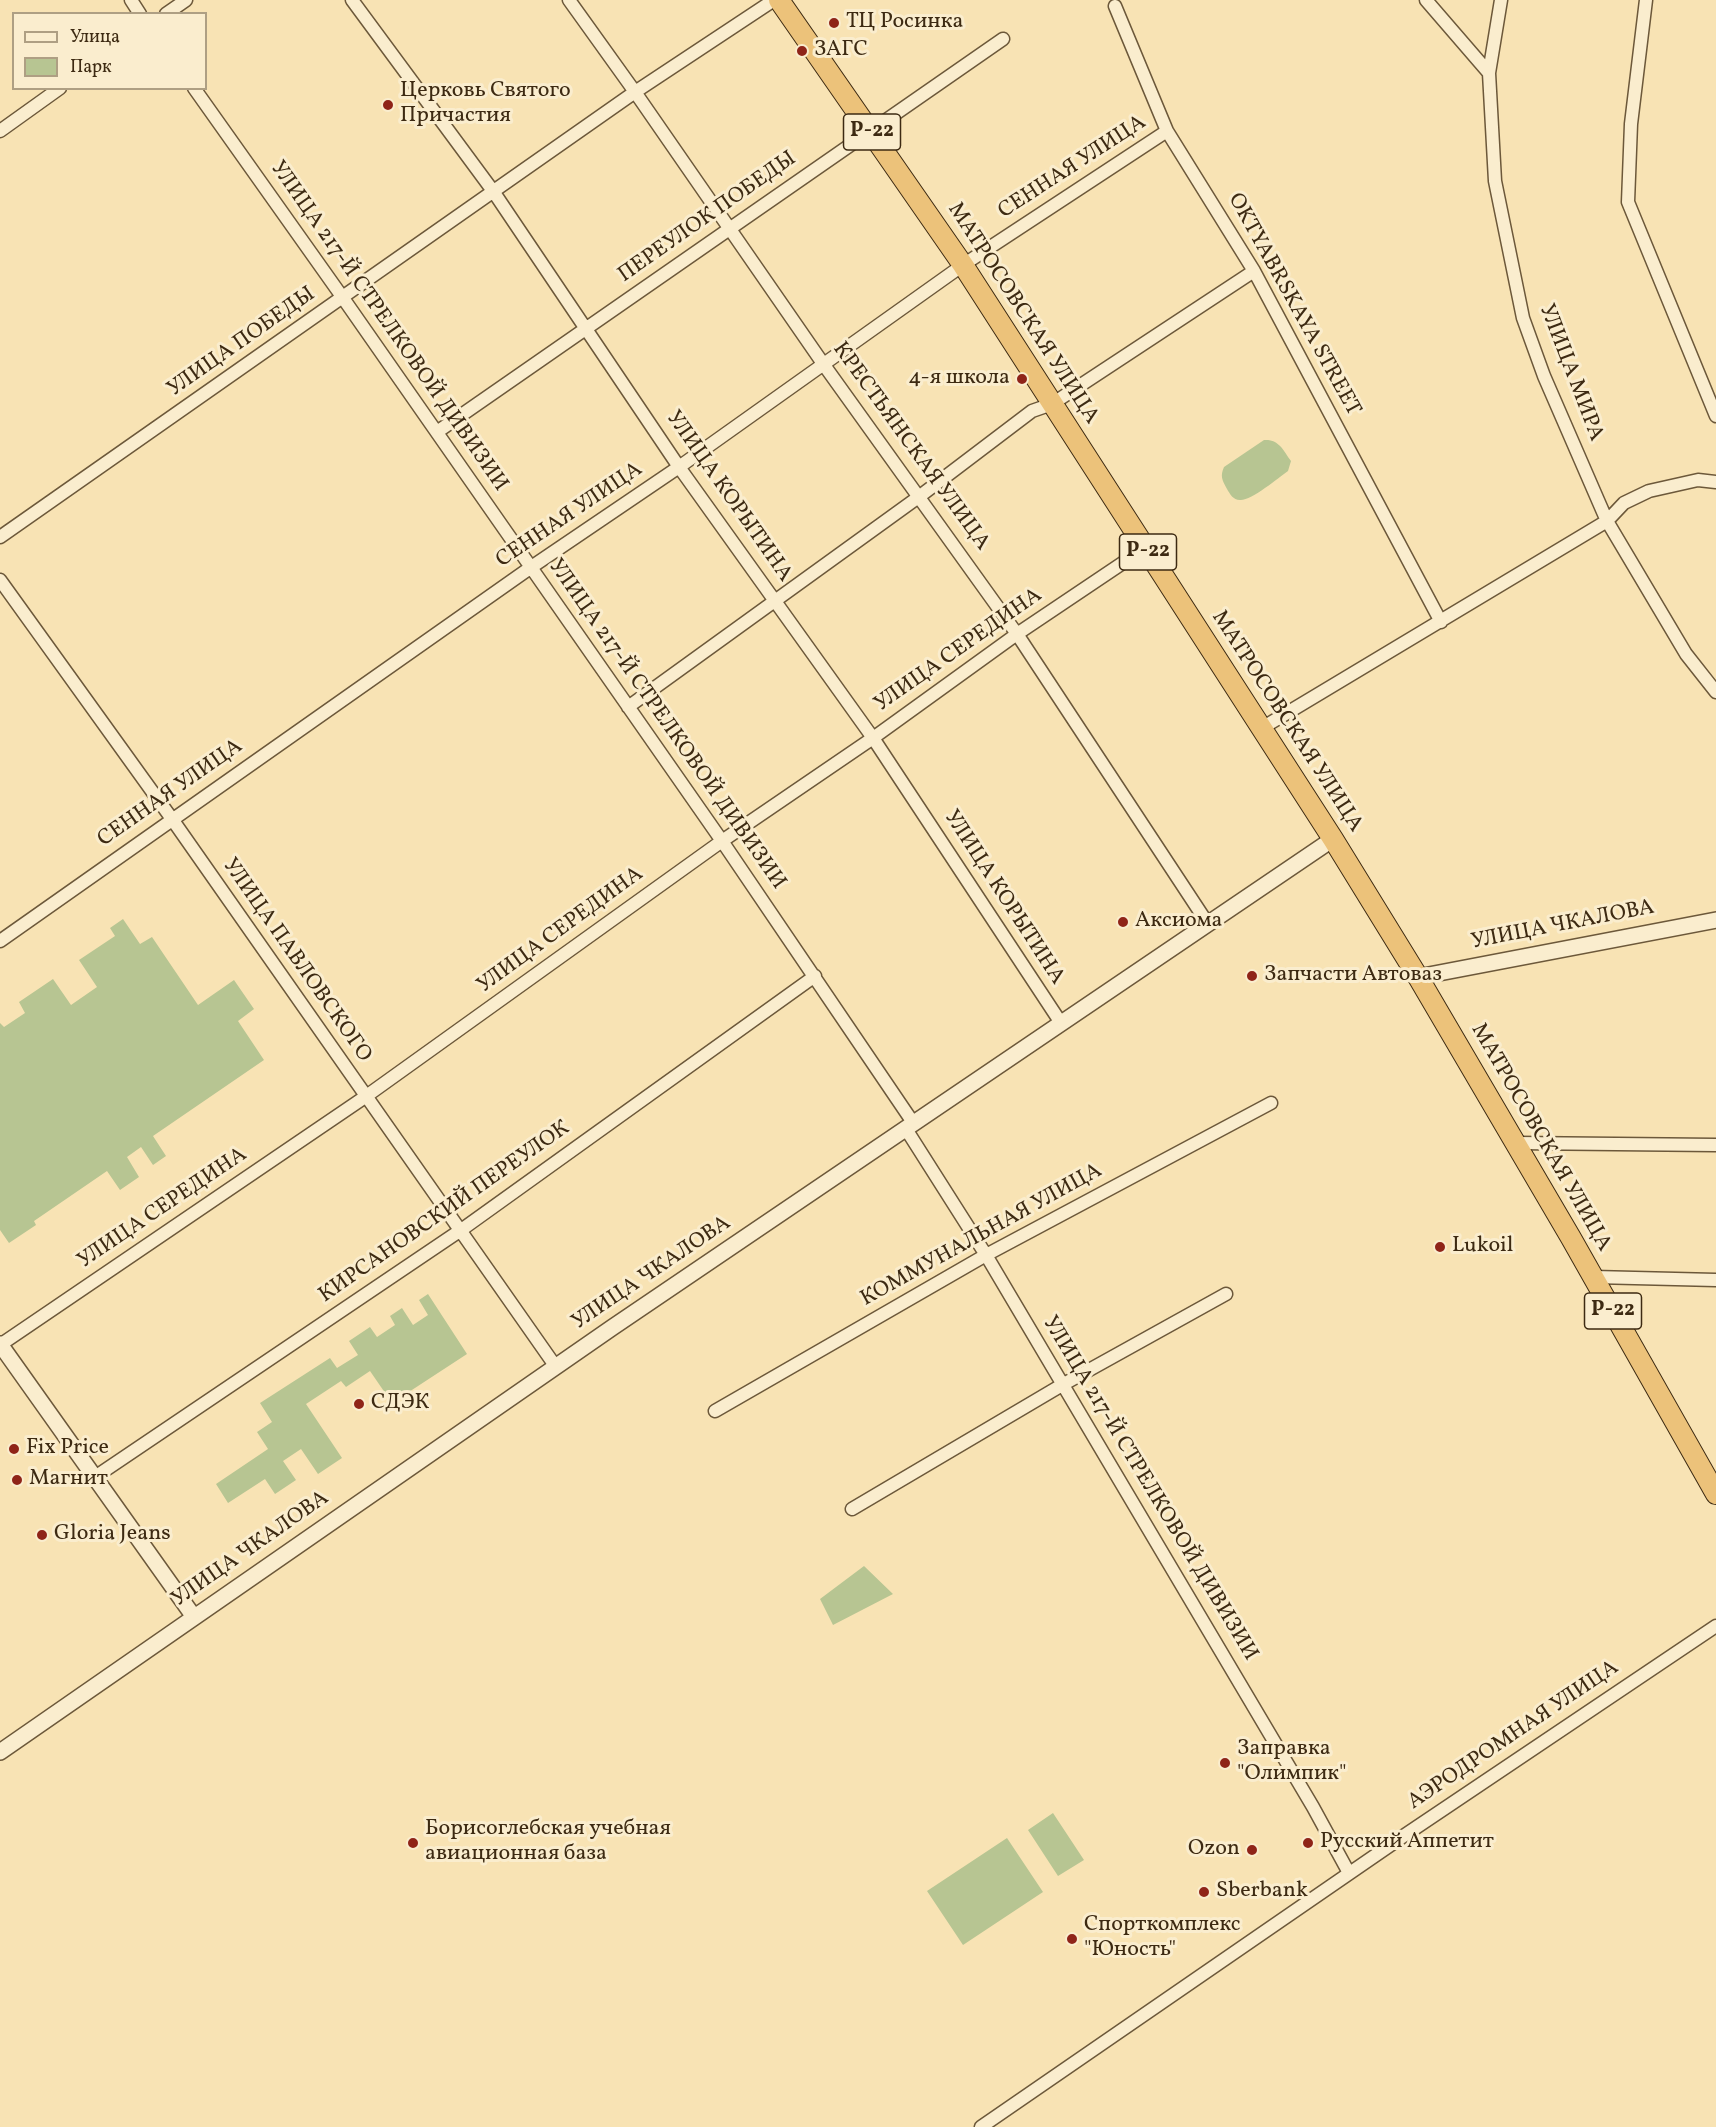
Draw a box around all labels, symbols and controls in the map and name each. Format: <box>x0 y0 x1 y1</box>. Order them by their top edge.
place label: ТЦ Росинка <box>846 10 963 36</box>
legend <box>12 12 207 90</box>
marker: ТЦ Росинка <box>827 16 841 30</box>
text: Улица <box>70 25 120 50</box>
place label: ЗАГС <box>814 38 868 64</box>
marker: ЗАГС <box>795 44 809 58</box>
text: Парк <box>70 55 112 80</box>
place label: Церковь Святого Причастия <box>400 79 571 130</box>
marker: Церковь Святого Причастия <box>381 98 395 112</box>
street label: СЕННАЯ УЛИЦА <box>994 110 1152 226</box>
road number: Р-22 <box>844 114 900 150</box>
street label: ПЕРЕУЛОК ПОБЕДЫ <box>614 147 802 289</box>
street label: УЛИЦА 217-Й СТРЕЛКОВОЙ ДИВИЗИИ <box>263 157 513 497</box>
street label: OKTYABRSKAYA STREET <box>1221 189 1365 421</box>
street label: МАТРОСОВСКАЯ УЛИЦА <box>940 198 1104 430</box>
street label: УЛИЦА ПОБЕДЫ <box>163 282 321 404</box>
street label: УЛИЦА МИРА <box>1532 301 1608 445</box>
street label: КРЕСТЬЯНСКАЯ УЛИЦА <box>826 338 994 556</box>
place label: 4-я школа <box>908 366 1010 392</box>
marker: 4-я школа <box>1015 372 1029 386</box>
street label: УЛИЦА КОРЫТИНА <box>659 406 797 588</box>
street label: СЕННАЯ УЛИЦА <box>492 457 648 575</box>
road number: Р-22 <box>1120 534 1176 570</box>
street label: УЛИЦА 217-Й СТРЕЛКОВОЙ ДИВИЗИИ <box>541 555 791 895</box>
street label: УЛИЦА СЕРЕДИНА <box>870 583 1048 719</box>
street label: МАТРОСОВСКАЯ УЛИЦА <box>1204 606 1368 838</box>
street label: СЕННАЯ УЛИЦА <box>93 734 249 854</box>
street label: УЛИЦА КОРЫТИНА <box>937 806 1069 990</box>
street label: УЛИЦА ПАВЛОВСКОГО <box>216 854 376 1068</box>
street label: УЛИЦА СЕРЕДИНА <box>473 862 649 1000</box>
street label: УЛИЦА ЧКАЛОВА <box>1469 895 1657 957</box>
place label: Аксиома <box>1135 909 1223 935</box>
marker: Аксиома <box>1116 915 1130 929</box>
place label: Запчасти Автоваз <box>1264 963 1442 989</box>
marker: Запчасти Автоваз <box>1245 969 1259 983</box>
street label: МАТРОСОВСКАЯ УЛИЦА <box>1464 1019 1616 1257</box>
street label: КИРСАНОВСКИЙ ПЕРЕУЛОК <box>315 1116 575 1310</box>
street label: УЛИЦА СЕРЕДИНА <box>73 1143 253 1275</box>
street label: КОММУНАЛЬНАЯ УЛИЦА <box>857 1159 1107 1313</box>
street label: УЛИЦА ЧКАЛОВА <box>568 1211 736 1337</box>
place label: Lukoil <box>1452 1234 1513 1260</box>
marker: Lukoil <box>1433 1240 1447 1254</box>
road number: Р-22 <box>1584 1293 1642 1329</box>
street label: УЛИЦА 217-Й СТРЕЛКОВОЙ ДИВИЗИИ <box>1035 1312 1263 1666</box>
place label: СДЭК <box>371 1391 429 1417</box>
marker: СДЭК <box>352 1397 366 1411</box>
place label: Fix Price <box>26 1436 109 1462</box>
marker: Fix Price <box>7 1442 21 1456</box>
place label: Магнит <box>29 1467 108 1493</box>
marker: Магнит <box>10 1473 24 1487</box>
street label: УЛИЦА ЧКАЛОВА <box>167 1486 335 1614</box>
place label: Gloria Jeans <box>54 1522 171 1548</box>
marker: Gloria Jeans <box>35 1528 49 1542</box>
street label: АЭРОДРОМНАЯ УЛИЦА <box>1403 1655 1625 1817</box>
place label: Заправка "Олимпик" <box>1237 1737 1347 1789</box>
marker: Заправка "Олимпик" <box>1218 1756 1232 1770</box>
place label: Борисоглебская учебная авиационная база <box>425 1817 671 1868</box>
place label: Русский Аппетит <box>1320 1830 1494 1856</box>
marker: Борисоглебская учебная авиационная база <box>406 1836 420 1850</box>
marker: Русский Аппетит <box>1301 1836 1315 1850</box>
place label: Ozon <box>1188 1837 1240 1863</box>
marker: Ozon <box>1245 1843 1259 1857</box>
place label: Sberbank <box>1216 1879 1308 1905</box>
marker: Sberbank <box>1197 1885 1211 1899</box>
place label: Спорткомплекс "Юность" <box>1084 1913 1241 1964</box>
marker: Спорткомплекс "Юность" <box>1065 1932 1079 1946</box>

